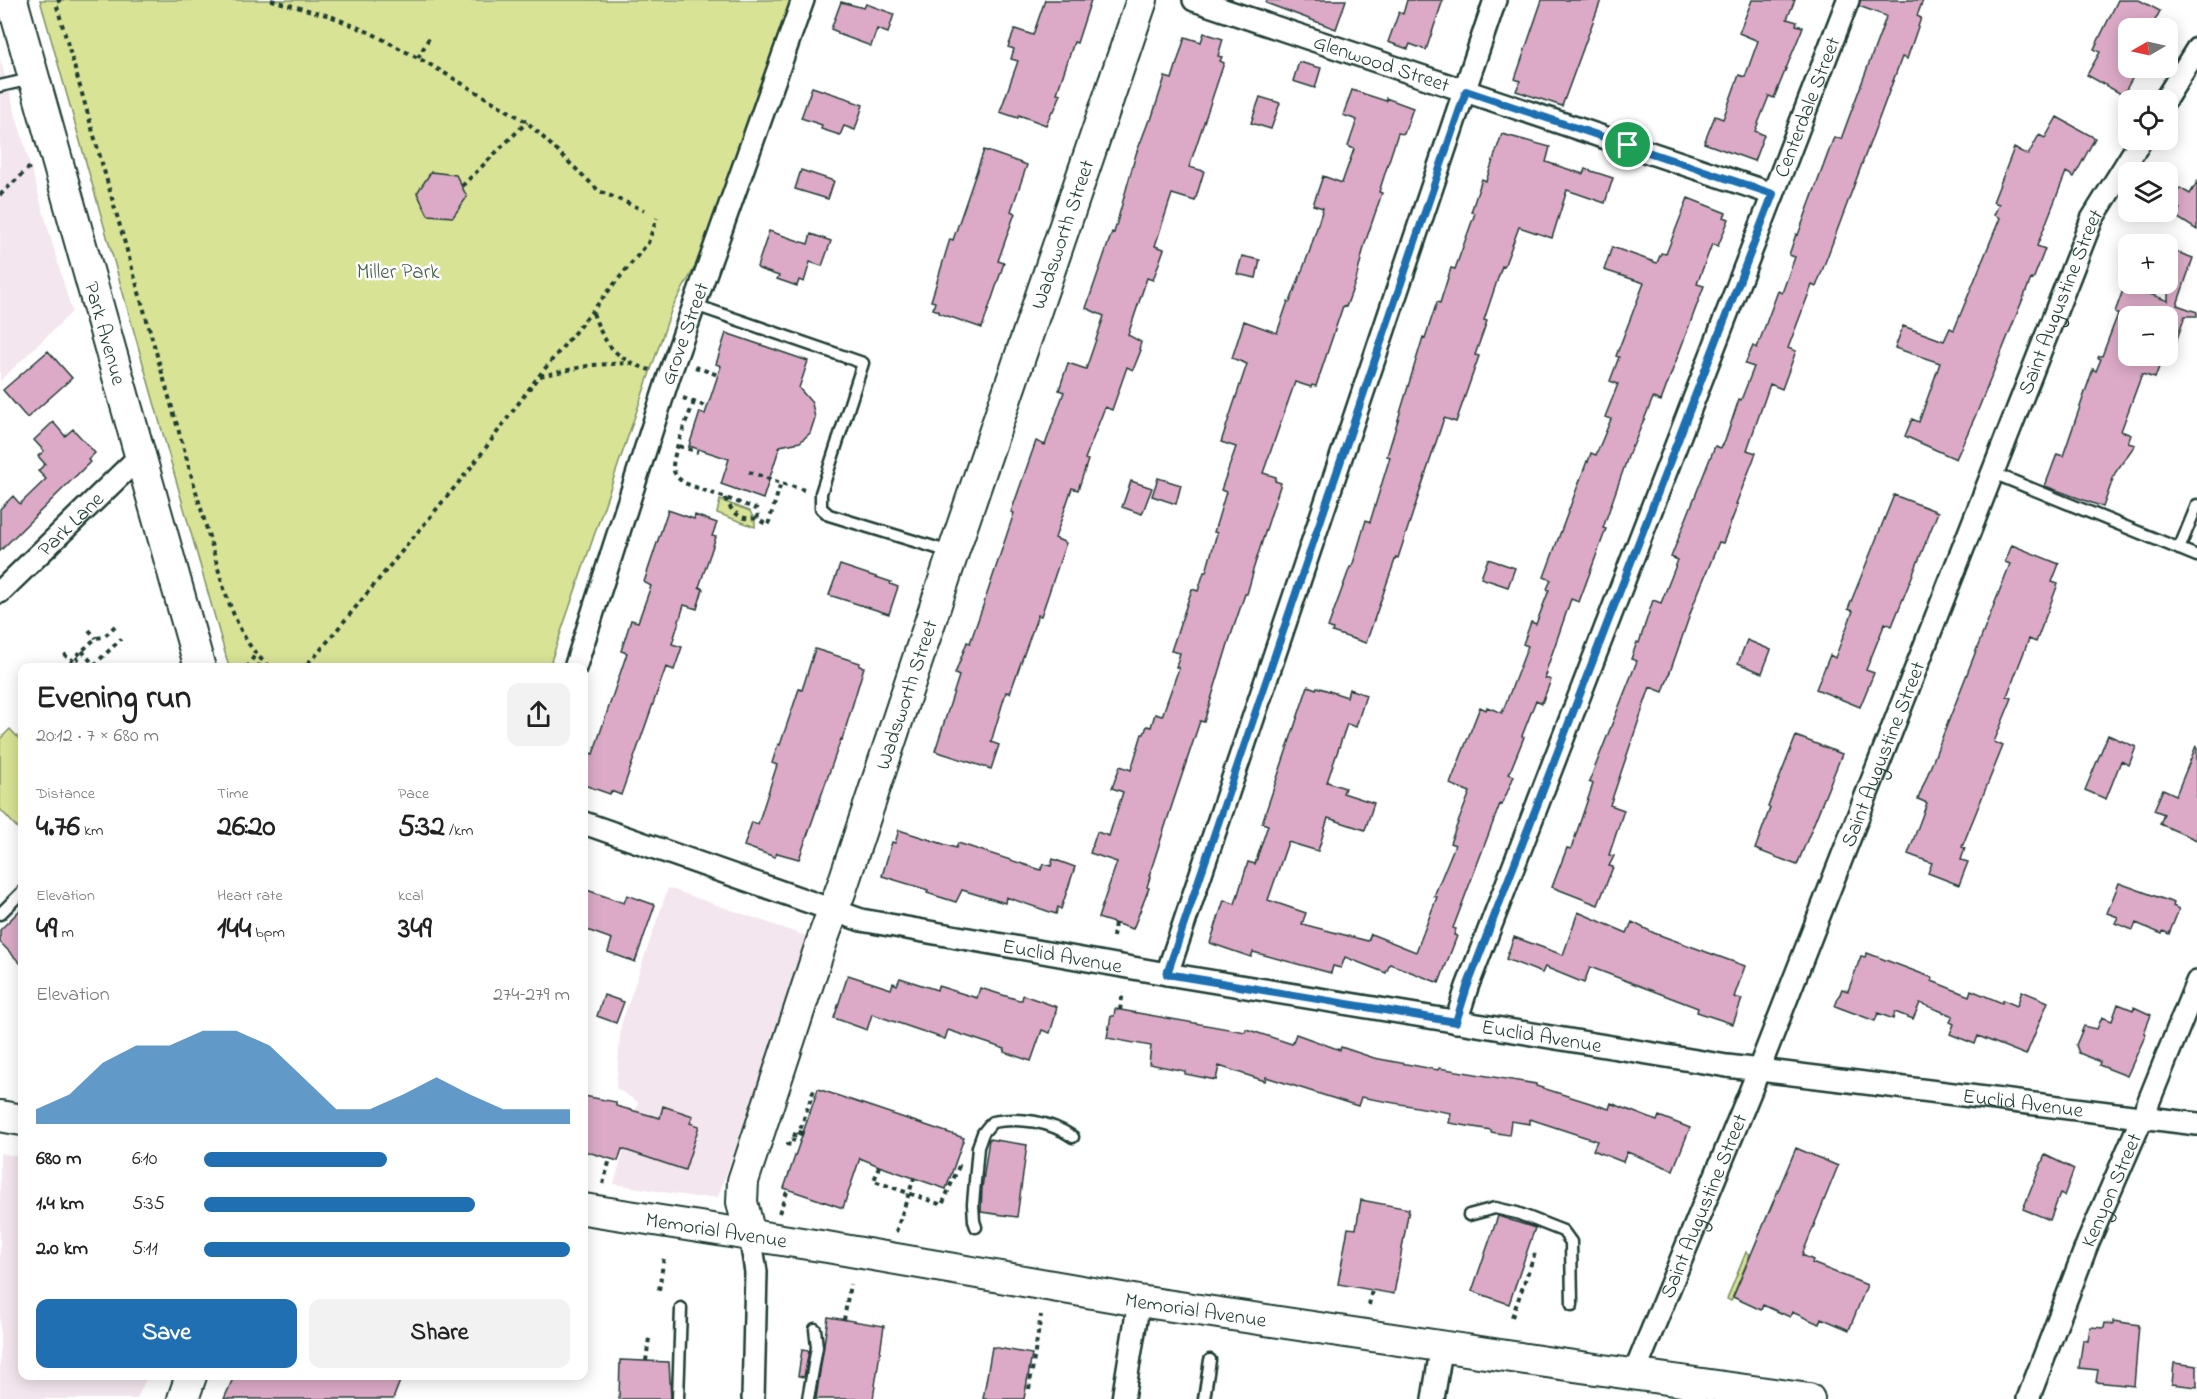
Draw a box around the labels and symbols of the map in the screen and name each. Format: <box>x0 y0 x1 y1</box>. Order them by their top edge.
north arrow <box>2118 18 2178 78</box>
street label: Glenwood Street <box>1309 28 1453 102</box>
street label: Centerdale Street <box>1768 33 1849 182</box>
pin <box>1602 119 1653 170</box>
street label: Wadsworth Street <box>1024 156 1103 314</box>
street label: Saint Augustine Street <box>2012 204 2112 399</box>
park label: Miller Park <box>357 258 440 288</box>
street label: Park Avenue <box>75 278 133 389</box>
street label: Grove Street <box>654 279 718 389</box>
street label: Park Lane <box>32 485 112 565</box>
street label: Wadsworth Street <box>869 616 947 774</box>
street label: Saint Augustine Street <box>1834 657 1934 852</box>
street label: Euclid Avenue <box>1000 932 1125 983</box>
street label: Euclid Avenue <box>1479 1013 1604 1062</box>
street label: Euclid Avenue <box>1961 1082 2085 1127</box>
street label: Saint Augustine Street <box>1654 1110 1756 1303</box>
street label: Kenyon Street <box>2074 1129 2151 1252</box>
street label: Memorial Avenue <box>643 1206 789 1258</box>
street label: Memorial Avenue <box>1122 1286 1269 1337</box>

